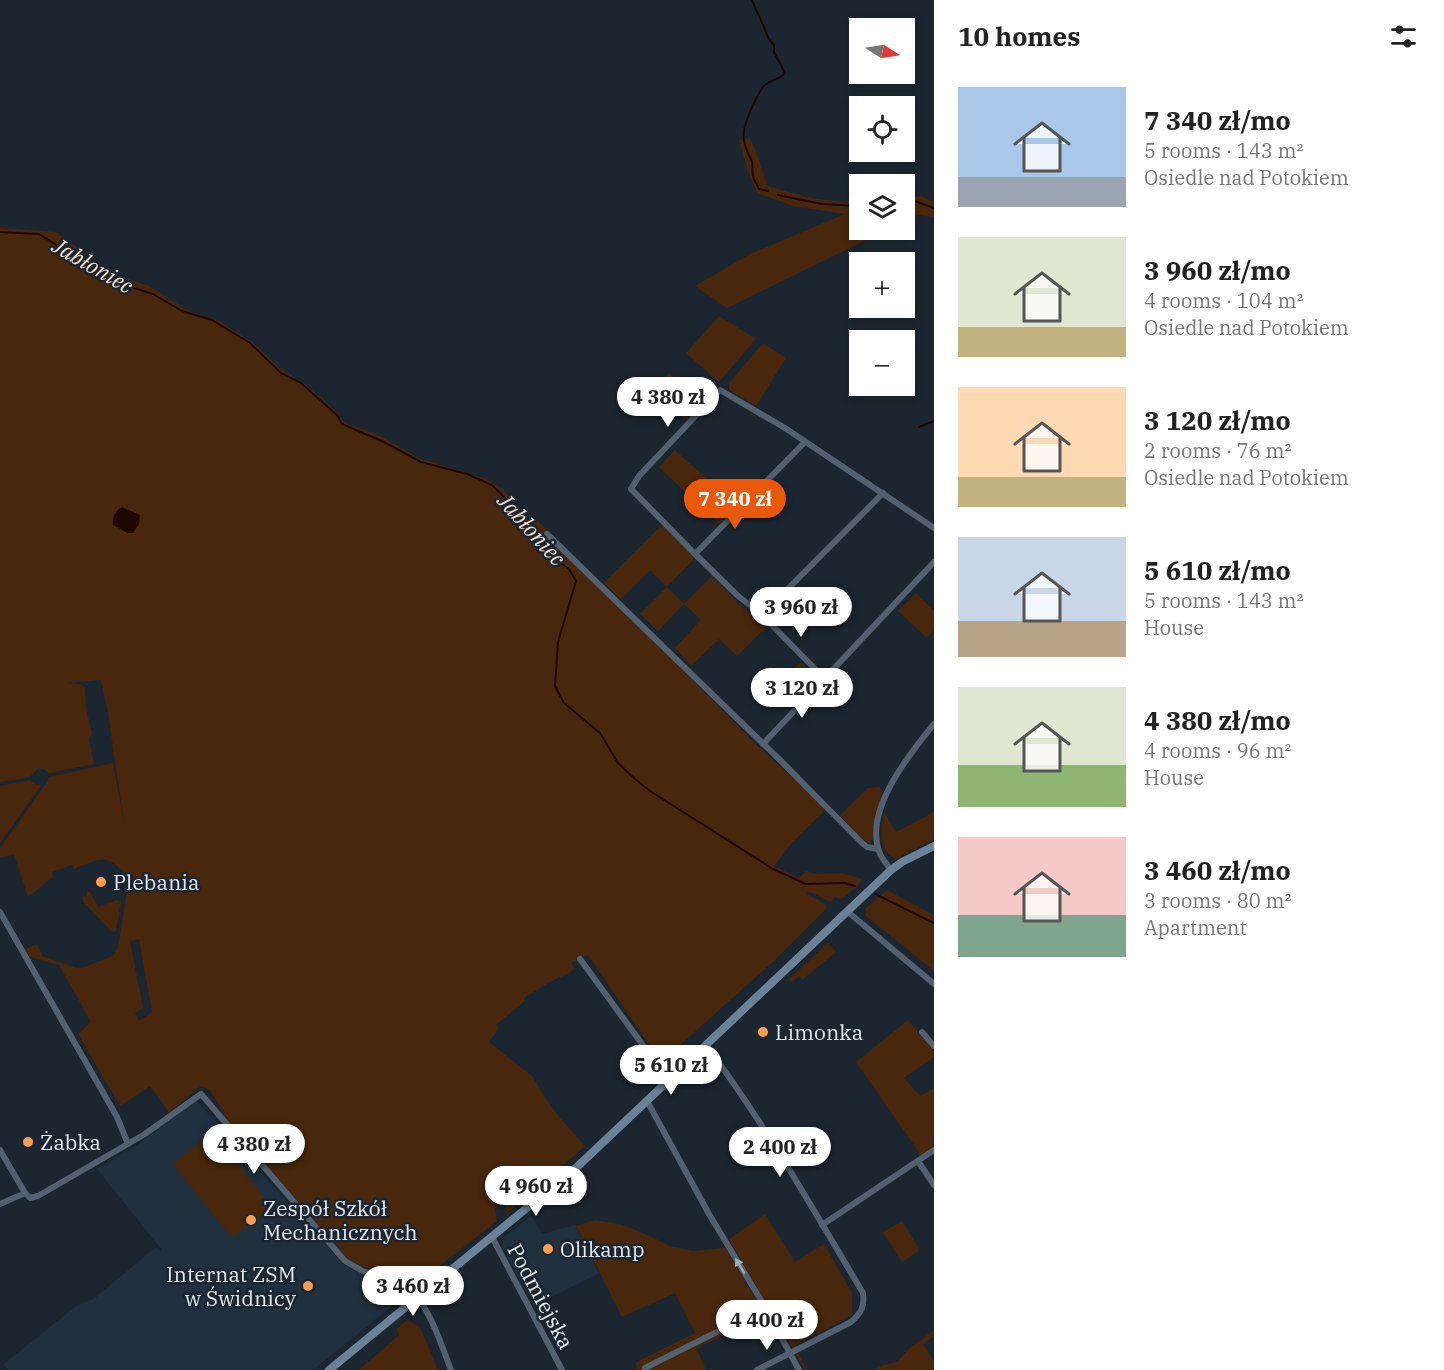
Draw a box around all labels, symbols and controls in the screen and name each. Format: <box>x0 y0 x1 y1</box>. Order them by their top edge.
north arrow <box>849 18 915 84</box>
map controls <box>849 18 915 396</box>
text: 10 homes <box>958 19 1080 53</box>
icon: filters <box>1387 20 1420 53</box>
button: locate <box>849 96 915 162</box>
text: 7 340 zł/mo <box>1144 103 1291 137</box>
icon: home <box>1006 111 1078 183</box>
text: 5 rooms · 143 m² <box>1144 137 1303 164</box>
text: Osiedle nad Potokiem <box>1144 164 1349 191</box>
button: layers <box>849 174 915 240</box>
water label: Jabłoniec <box>47 230 139 300</box>
button: + <box>849 252 915 318</box>
text: 3 960 zł/mo <box>1144 253 1291 287</box>
icon: home <box>1006 261 1078 333</box>
text: 4 rooms · 104 m² <box>1144 287 1303 314</box>
text: Osiedle nad Potokiem <box>1144 314 1349 341</box>
button: − <box>849 330 915 396</box>
pin: 4 380 zł <box>606 377 730 428</box>
text: 4 380 zł <box>631 383 705 410</box>
text: 3 120 zł/mo <box>1144 403 1291 437</box>
icon: home <box>1006 411 1078 483</box>
text: 2 rooms · 76 m² <box>1144 437 1291 464</box>
text: Osiedle nad Potokiem <box>1144 464 1349 491</box>
pin: 7 340 zł <box>673 479 797 530</box>
text: 7 340 zł <box>698 485 772 512</box>
water label: Jabłoniec <box>491 486 573 572</box>
text: 5 610 zł/mo <box>1144 553 1291 587</box>
icon: home <box>1006 561 1078 633</box>
pin: 3 960 zł <box>739 587 863 638</box>
text: 5 rooms · 143 m² <box>1144 587 1303 614</box>
text: 3 960 zł <box>764 593 838 620</box>
text: House <box>1144 614 1204 641</box>
pin: 3 120 zł <box>740 668 864 719</box>
text: 3 120 zł <box>765 674 839 701</box>
text: 4 380 zł/mo <box>1144 703 1291 737</box>
icon: home <box>1006 711 1078 783</box>
text: 4 rooms · 96 m² <box>1144 737 1291 764</box>
text: House <box>1144 764 1204 791</box>
text: 3 460 zł/mo <box>1144 853 1291 887</box>
icon: home <box>1006 861 1078 933</box>
place label: Plebania <box>113 868 199 896</box>
marker: Plebania <box>94 875 108 889</box>
text: 3 rooms · 80 m² <box>1144 887 1291 914</box>
text: Apartment <box>1144 914 1247 941</box>
place label: Limonka <box>775 1018 863 1046</box>
marker: Limonka <box>756 1025 770 1039</box>
pin: 5 610 zł <box>609 1045 733 1096</box>
text: 5 610 zł <box>634 1051 708 1078</box>
pin: 4 380 zł <box>192 1124 316 1175</box>
pin: 2 400 zł <box>718 1127 842 1178</box>
place label: Żabka <box>40 1128 101 1156</box>
text: 4 380 zł <box>217 1130 291 1157</box>
text: 2 400 zł <box>743 1133 817 1160</box>
marker: Żabka <box>21 1135 35 1149</box>
pin: 4 960 zł <box>474 1166 598 1217</box>
text: 4 960 zł <box>499 1172 573 1199</box>
place label: Zespół Szkół Mechanicznych <box>263 1194 418 1246</box>
marker: Zespół Szkół Mechanicznych <box>244 1213 258 1227</box>
place label: Olikamp <box>560 1235 645 1263</box>
street label: Podmiejska <box>501 1238 581 1354</box>
marker: Olikamp <box>541 1242 555 1256</box>
one-way arrow <box>735 1258 746 1274</box>
place label: Internat ZSM w Świdnicy <box>166 1260 297 1312</box>
pin: 3 460 zł <box>351 1266 475 1317</box>
text: 3 460 zł <box>376 1272 450 1299</box>
marker: Internat ZSM w Świdnicy <box>301 1279 315 1293</box>
pin: 4 400 zł <box>705 1300 829 1351</box>
text: 4 400 zł <box>730 1306 804 1333</box>

